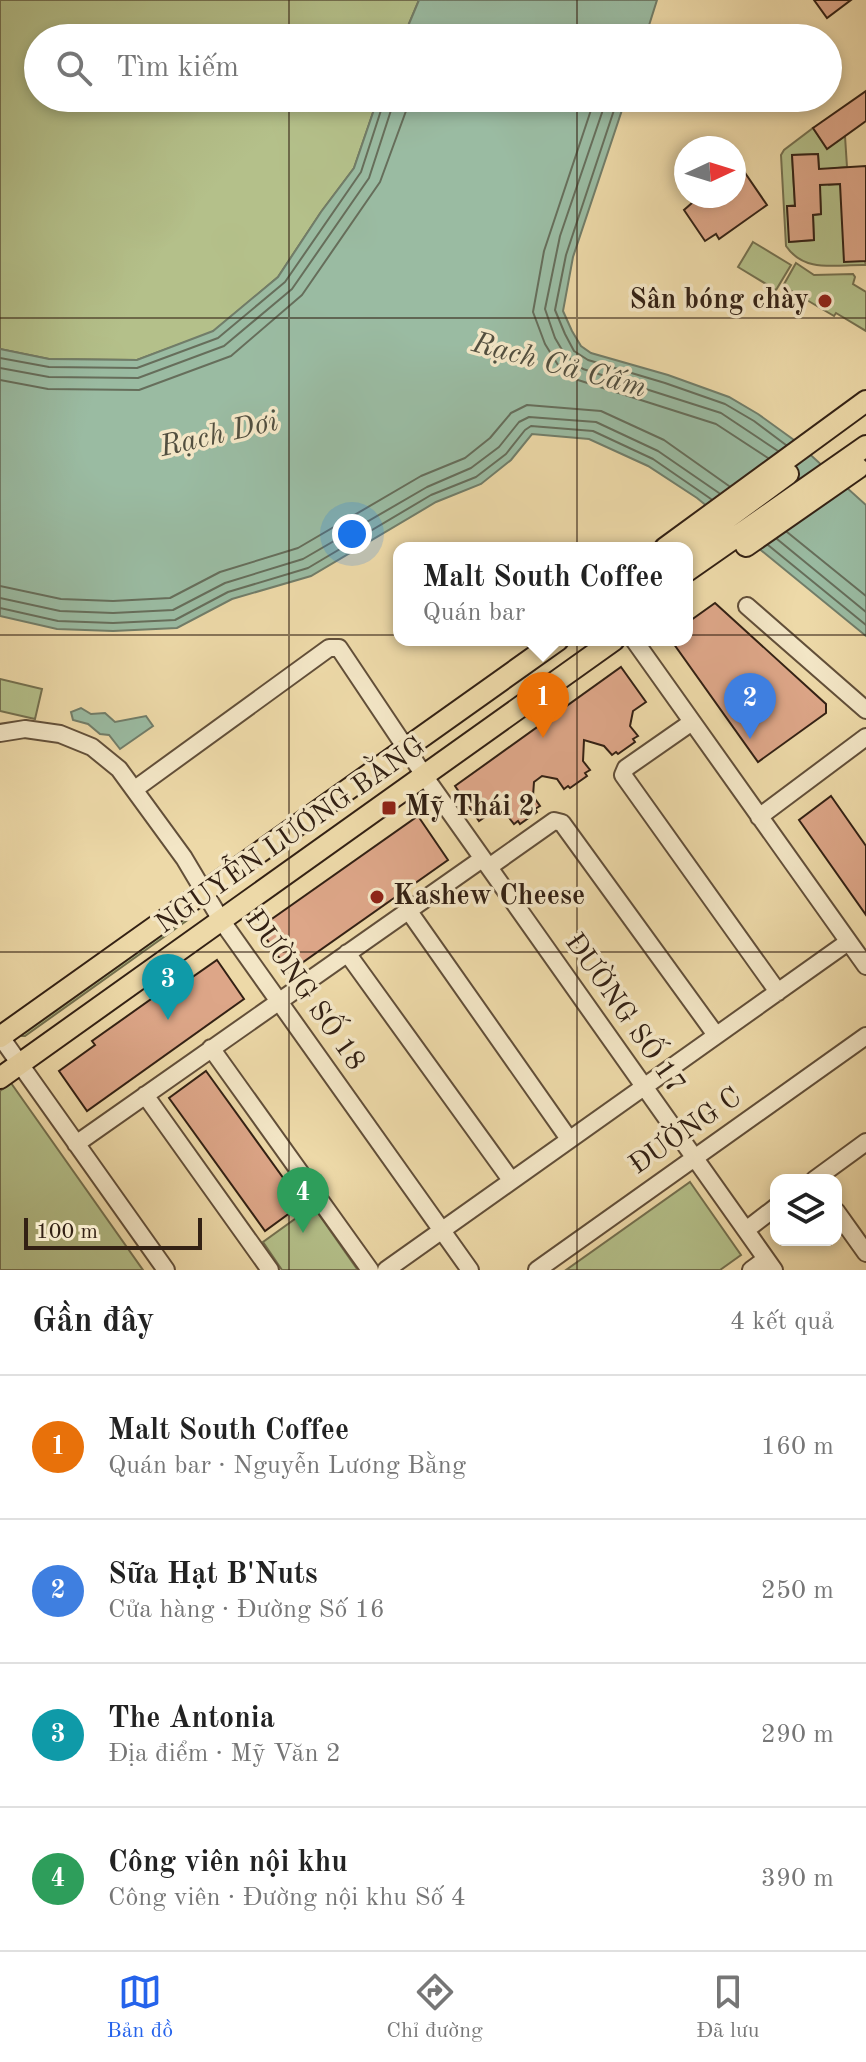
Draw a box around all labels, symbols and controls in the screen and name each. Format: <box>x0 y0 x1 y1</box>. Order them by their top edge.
search box <box>24 24 842 112</box>
icon: search <box>52 46 96 90</box>
text: Tìm kiếm <box>116 53 239 83</box>
north arrow <box>674 136 746 208</box>
place label: Sân bóng chày <box>629 287 809 315</box>
marker: Sân bóng chày <box>816 292 834 310</box>
water label: Rạch Cả Cấm <box>468 327 650 404</box>
water label: Rạch Dơi <box>156 407 281 463</box>
your location <box>332 514 372 554</box>
popup <box>393 542 693 646</box>
text: Malt South Coffee <box>422 563 664 593</box>
text: Quán bar <box>422 600 526 626</box>
pin: 1 <box>517 672 569 738</box>
pin: 2 <box>724 673 776 739</box>
street label: NGUYỄN LƯƠNG BẰNG <box>146 724 431 940</box>
place label: Mỹ Thái 2 <box>405 794 535 822</box>
marker: Mỹ Thái 2 <box>380 799 398 817</box>
place label: Kashew Cheese <box>393 883 585 911</box>
marker: Kashew Cheese <box>368 888 386 906</box>
street label: ĐƯỜNG SỐ 18 <box>239 901 376 1076</box>
street label: ĐƯỜNG SỐ 17 <box>559 924 696 1099</box>
pin: 3 <box>142 954 194 1020</box>
street label: ĐƯỜNG C <box>622 1079 747 1181</box>
pin: 4 <box>277 1167 329 1233</box>
map controls <box>770 1174 842 1246</box>
button: layers <box>770 1174 842 1246</box>
scale bar <box>24 1214 202 1250</box>
text: 100 m <box>36 1221 98 1243</box>
text: Gần đây <box>32 1305 155 1339</box>
text: 4 kết quả <box>730 1309 834 1335</box>
text: Malt South Coffee <box>108 1416 349 1446</box>
text: 1 <box>50 1434 66 1460</box>
text: 160 m <box>761 1434 834 1460</box>
text: Quán bar · Nguyễn Lương Bằng <box>108 1453 466 1479</box>
text: Sữa Hạt B'Nuts <box>108 1560 318 1590</box>
text: 2 <box>50 1578 66 1604</box>
text: 250 m <box>761 1578 834 1604</box>
text: Cửa hàng · Đường Số 16 <box>108 1597 385 1623</box>
text: The Antonia <box>108 1704 275 1734</box>
text: 3 <box>50 1722 66 1748</box>
text: 290 m <box>761 1722 834 1748</box>
text: Địa điểm · Mỹ Văn 2 <box>108 1741 341 1767</box>
text: Công viên nội khu <box>108 1848 348 1878</box>
text: 4 <box>50 1866 66 1892</box>
text: 390 m <box>761 1866 834 1892</box>
text: Công viên · Đường nội khu Số 4 <box>108 1885 466 1911</box>
tab: Bản đồ <box>107 1970 173 2045</box>
tab: Chỉ đường <box>386 1970 483 2045</box>
tab: Đã lưu <box>696 1970 759 2045</box>

